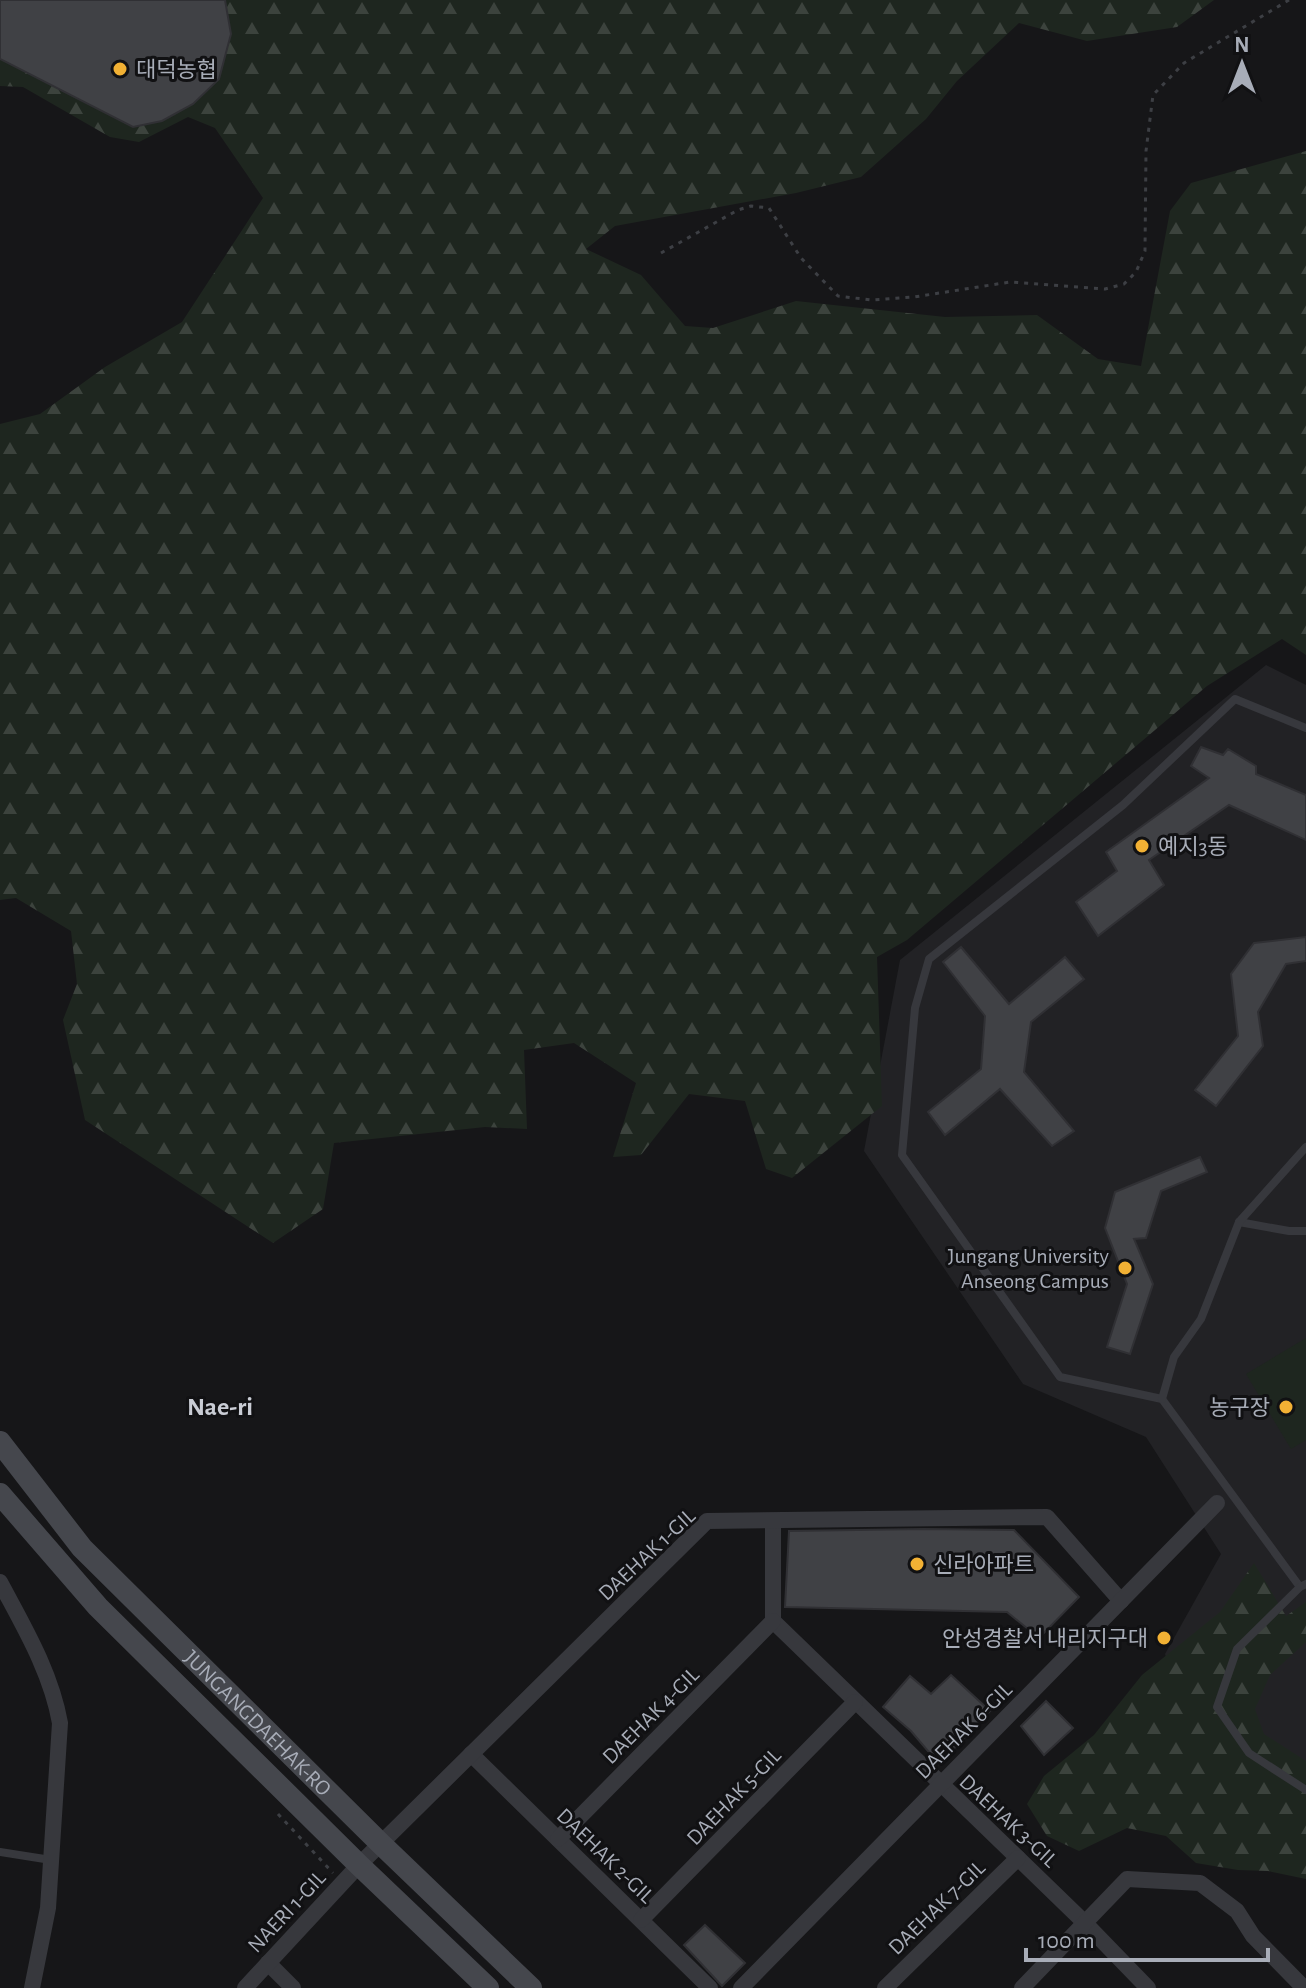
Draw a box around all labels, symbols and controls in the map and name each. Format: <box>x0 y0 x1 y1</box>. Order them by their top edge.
north arrow <box>1202 24 1282 104</box>
text: N <box>1234 34 1250 56</box>
place label: 대덕농협 <box>136 58 217 81</box>
marker: 대덕농협 <box>111 60 129 78</box>
place label: 예지3동 <box>1158 836 1228 858</box>
marker: 예지3동 <box>1133 837 1151 855</box>
place label: Jungang University Anseong Campus <box>948 1245 1110 1292</box>
marker: Jungang University Anseong Campus <box>1116 1259 1134 1277</box>
district label: Nae-ri <box>187 1394 253 1420</box>
place label: 농구장 <box>1209 1396 1270 1419</box>
marker: 농구장 <box>1277 1398 1295 1416</box>
street label: DAEHAK 1-GIL <box>594 1504 700 1605</box>
place label: 신라아파트 <box>933 1553 1034 1576</box>
marker: 신라아파트 <box>908 1555 926 1573</box>
place label: 안성경찰서 내리지구대 <box>942 1627 1148 1650</box>
marker: 안성경찰서 내리지구대 <box>1155 1629 1173 1647</box>
street label: JUNGANGDAEHAK-RO <box>180 1646 335 1800</box>
street label: DAEHAK 4-GIL <box>598 1663 704 1768</box>
street label: DAEHAK 6-GIL <box>911 1678 1017 1783</box>
street label: DAEHAK 5-GIL <box>682 1744 786 1849</box>
street label: DAEHAK 3-GIL <box>955 1770 1062 1872</box>
street label: DAEHAK 2-GIL <box>552 1804 659 1908</box>
street label: DAEHAK 7-GIL <box>884 1856 990 1959</box>
street label: NAERI 1-GIL <box>244 1866 330 1957</box>
scale bar <box>1026 1912 1268 1962</box>
text: 100 m <box>1038 1929 1095 1953</box>

